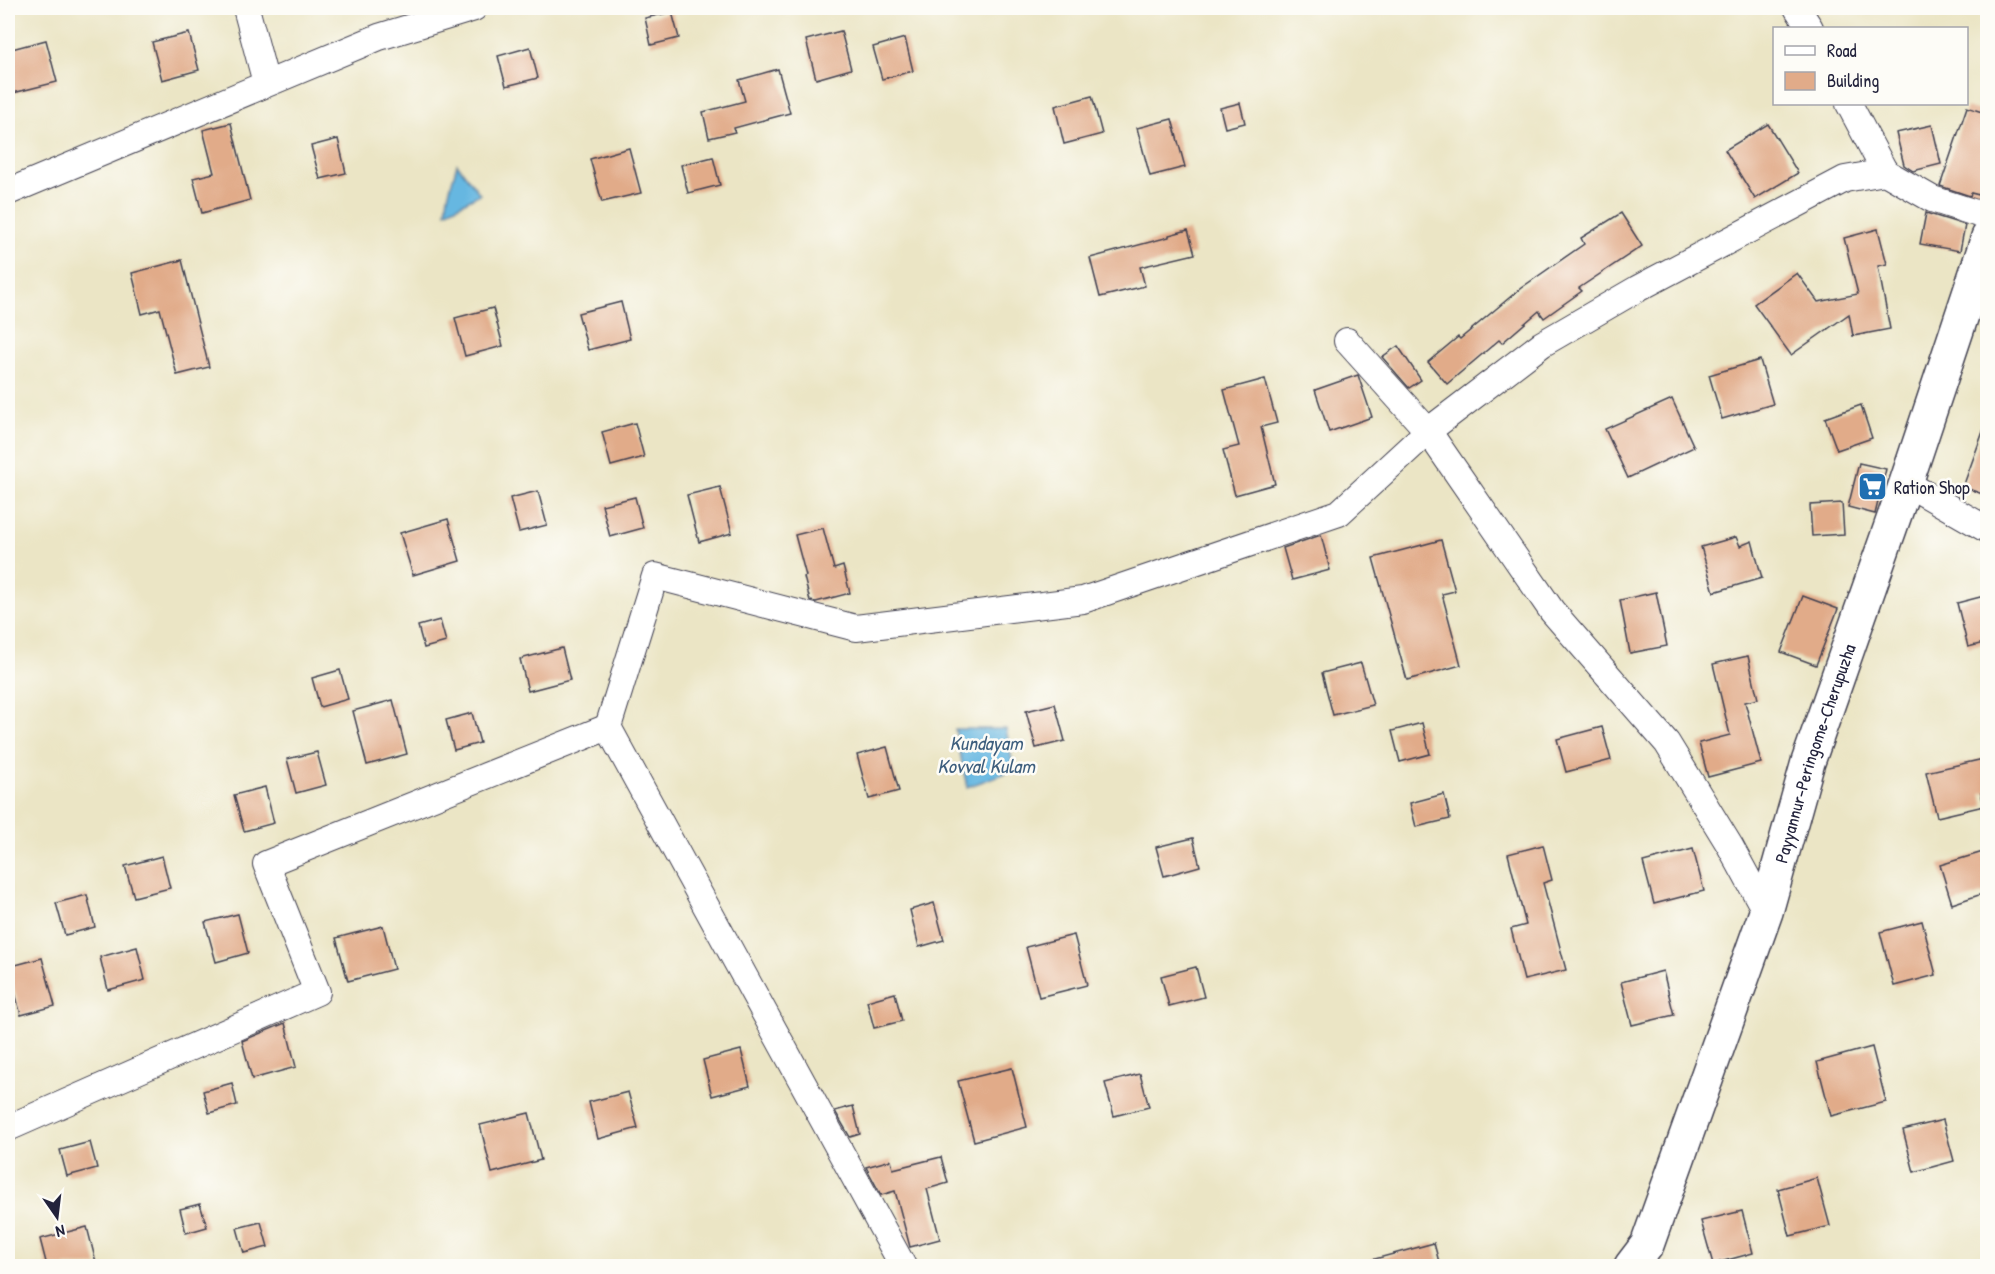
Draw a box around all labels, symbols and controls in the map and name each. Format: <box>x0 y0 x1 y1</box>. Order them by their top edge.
legend <box>1773 27 1968 105</box>
text: Road <box>1827 38 1857 63</box>
text: Building <box>1827 68 1879 93</box>
supermarket icon: Ration Shop <box>1857 471 1889 503</box>
place label: Ration Shop <box>1894 475 1970 500</box>
street label: Payyannur-Peringome-Cherupuzha <box>1768 640 1861 866</box>
water label: Kundayam Kovval Kulam <box>937 729 1036 779</box>
north arrow <box>27 1187 87 1247</box>
text: N <box>53 1220 67 1243</box>

